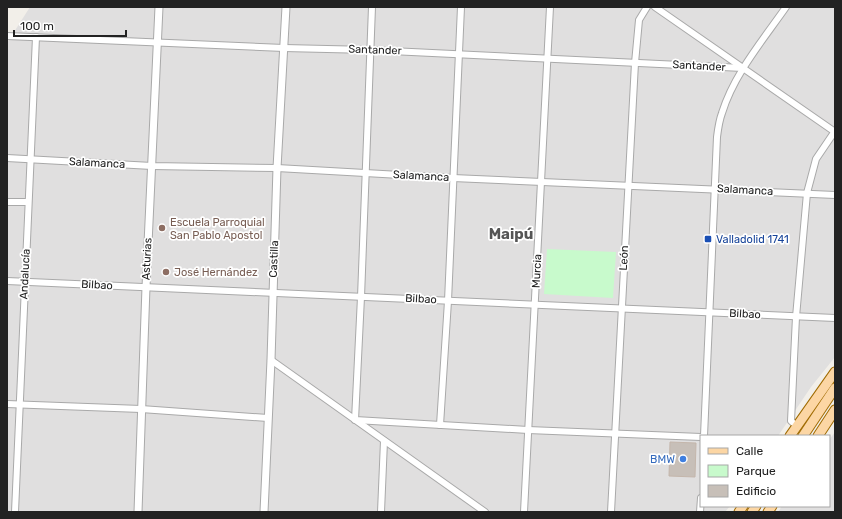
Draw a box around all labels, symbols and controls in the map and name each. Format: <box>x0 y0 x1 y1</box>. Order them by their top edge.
scale bar <box>14 12 126 38</box>
text: 100 m <box>20 19 54 33</box>
street label: Santander <box>348 43 403 57</box>
street label: Santander <box>672 58 727 74</box>
street label: Salamanca <box>69 155 125 171</box>
street label: Salamanca <box>393 168 449 184</box>
street label: Salamanca <box>717 182 773 198</box>
place label: Escuela Parroquial San Pablo Apostol <box>170 216 265 242</box>
marker: Escuela Parroquial San Pablo Apostol <box>157 223 167 233</box>
district label: Maipú <box>489 225 533 243</box>
place label: Valladolid 1741 <box>716 233 789 246</box>
marker: Valladolid 1741 <box>703 234 713 244</box>
street label: Asturias <box>139 237 155 281</box>
street label: Castilla <box>267 240 281 278</box>
street label: León <box>617 245 631 271</box>
street label: Andalucía <box>17 248 33 300</box>
street label: Murcia <box>530 254 544 288</box>
place label: José Hernández <box>174 266 258 279</box>
marker: José Hernández <box>161 267 171 277</box>
street label: Bilbao <box>81 278 113 292</box>
street label: Bilbao <box>405 292 437 306</box>
street label: Bilbao <box>729 307 761 321</box>
legend <box>700 435 830 507</box>
text: Calle <box>736 444 763 458</box>
place label: BMW <box>650 453 675 466</box>
marker: BMW <box>678 454 688 464</box>
text: Parque <box>736 464 776 478</box>
text: Edificio <box>736 484 776 498</box>

